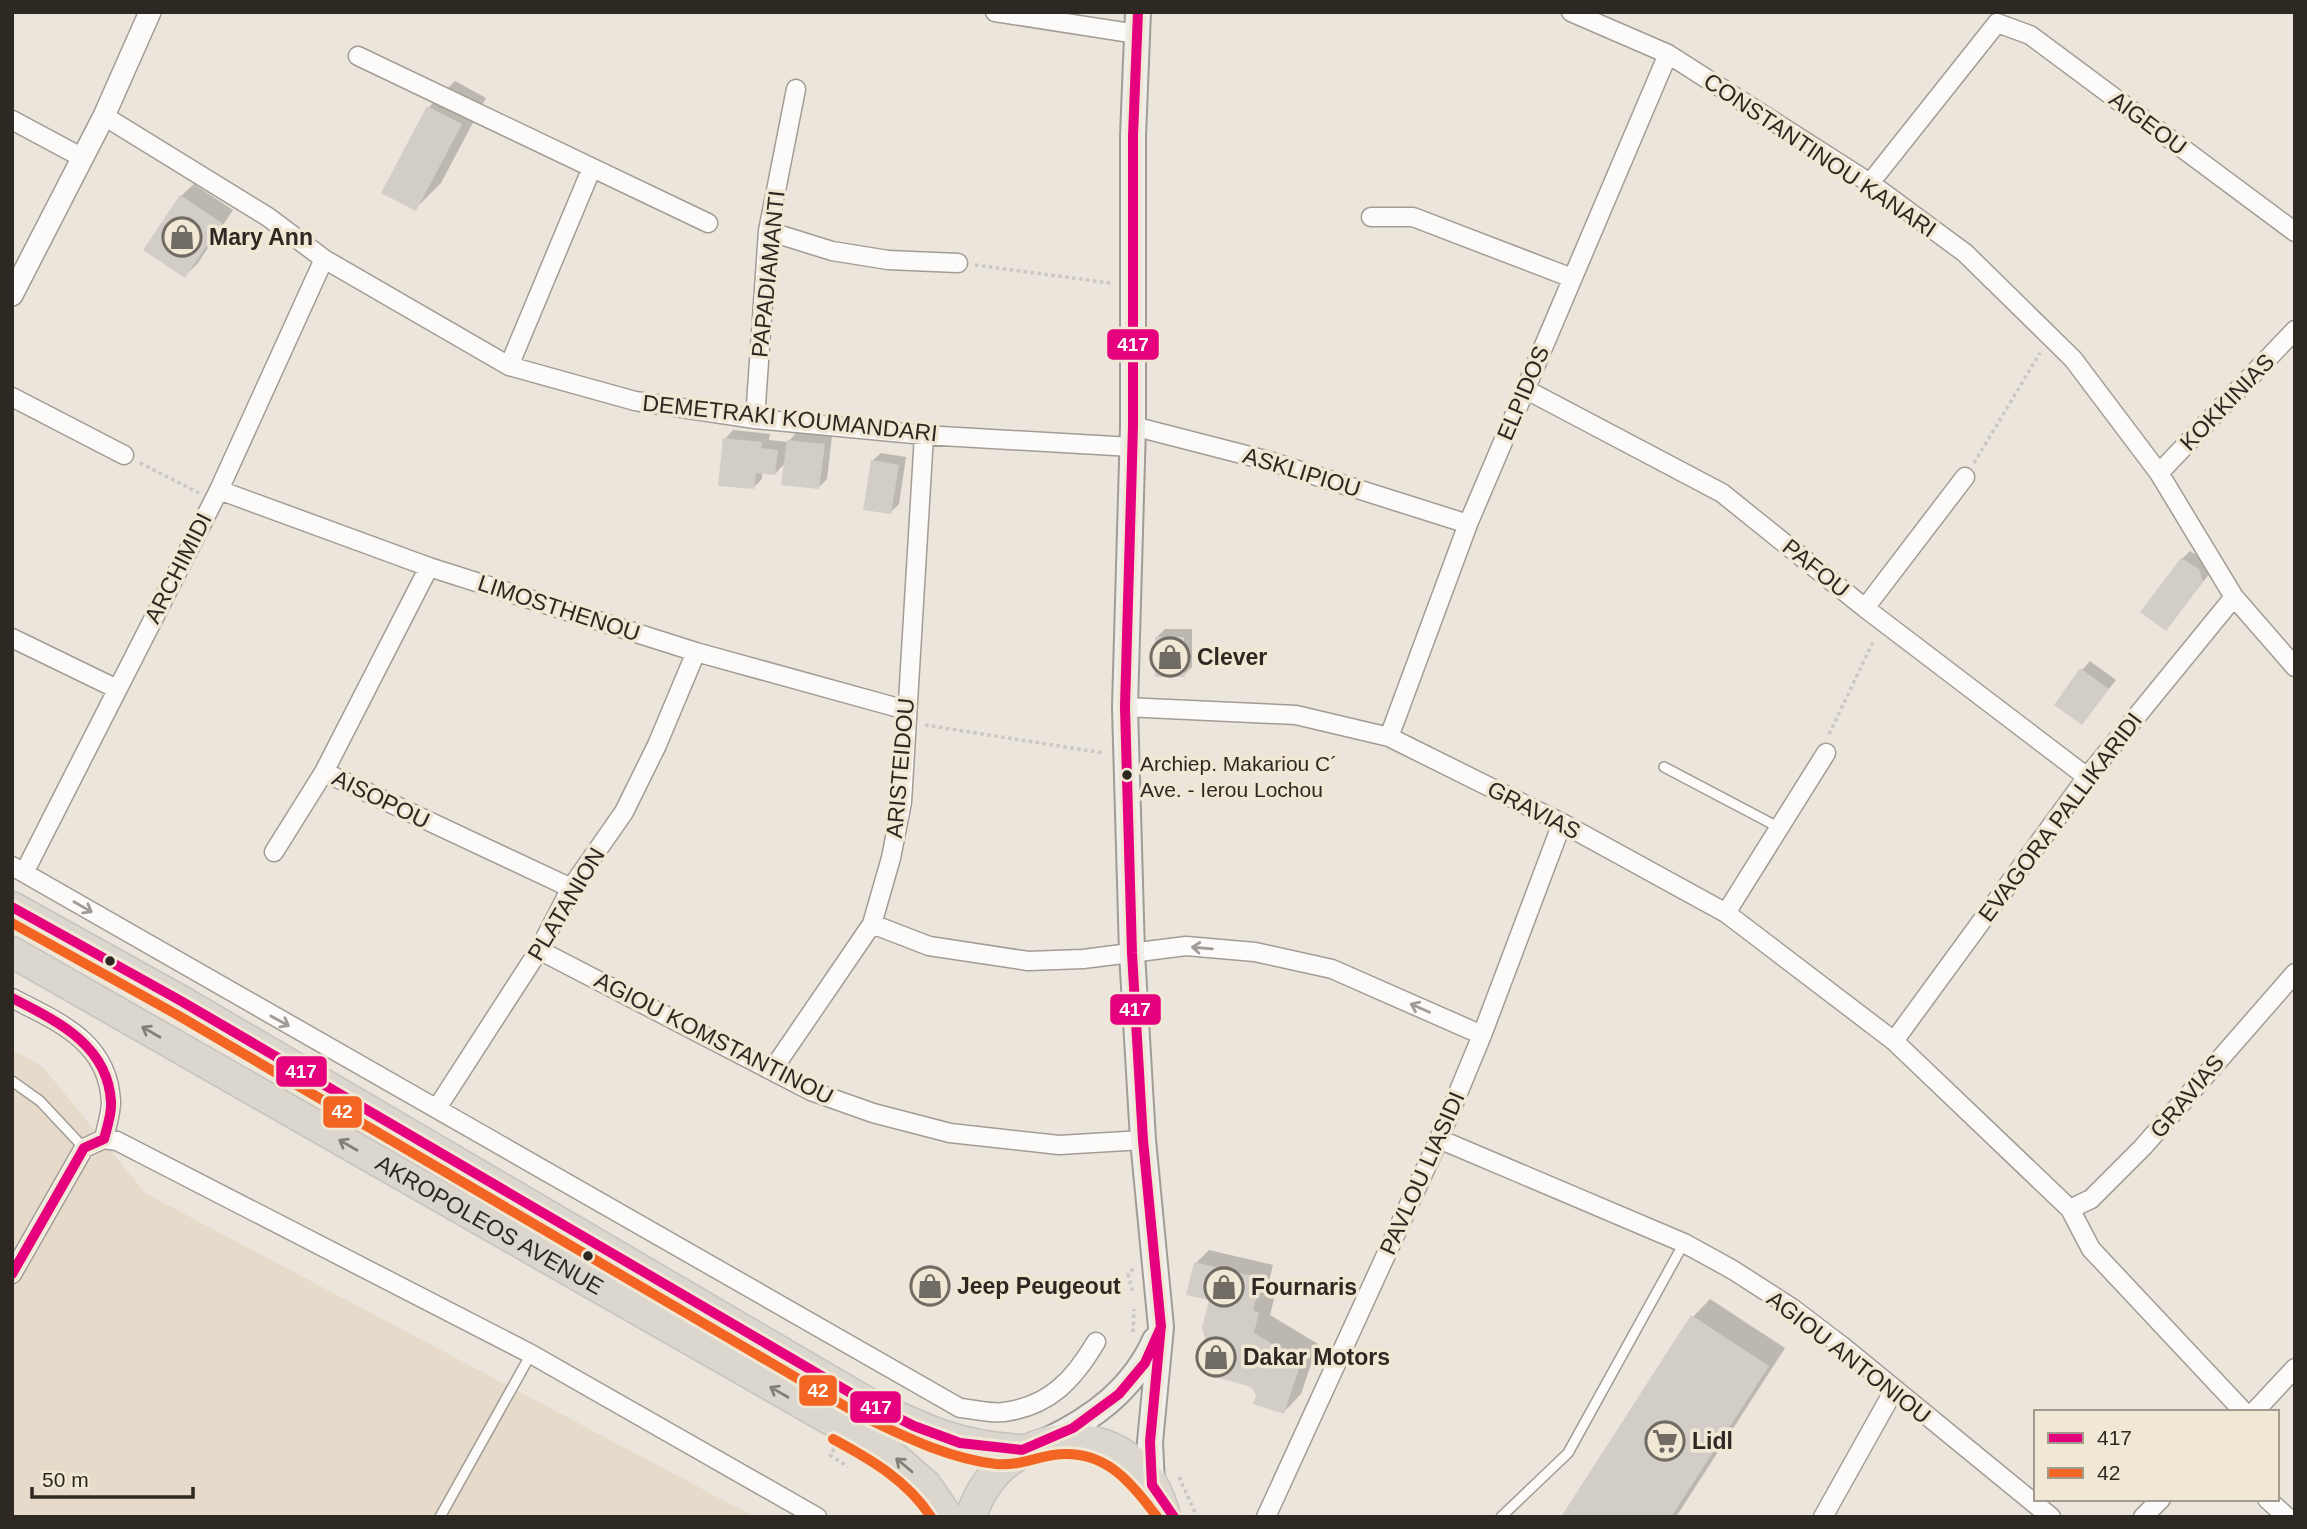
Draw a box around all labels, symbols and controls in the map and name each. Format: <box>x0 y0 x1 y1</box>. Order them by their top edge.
street label: CONSTANTINOU KANARI <box>1699 68 1941 242</box>
street label: AIGEOU <box>2104 86 2192 160</box>
street label: PAPADIAMANTI <box>746 189 790 359</box>
shop icon: Mary Ann <box>161 216 203 258</box>
place label: Mary Ann <box>209 224 313 250</box>
line badge: 417 <box>1106 328 1160 361</box>
text: 417 <box>1117 334 1149 355</box>
street label: ELPIDOS <box>1492 342 1554 444</box>
street label: KOKKINIAS <box>2175 348 2279 456</box>
street label: DEMETRAKI KOUMANDARI <box>641 390 939 446</box>
street label: ASKLIPIOU <box>1240 442 1364 502</box>
street label: ARCHIMIDI <box>139 509 217 627</box>
street label: PAFOU <box>1778 534 1854 602</box>
street label: LIMOSTHENOU <box>475 570 643 646</box>
shop icon: Clever <box>1149 636 1191 678</box>
place label: Clever <box>1197 644 1267 670</box>
street label: ARISTEIDOU <box>881 697 919 839</box>
street label: EVAGORA PALLIKARIDI <box>1973 707 2147 927</box>
place label: Archiep. Makariou C´ Ave. - Ierou Lochou <box>1140 752 1337 801</box>
street label: AISOPOU <box>328 764 434 834</box>
marker: Archiep. Makariou C´ Ave. - Ierou Lochou <box>1120 768 1134 782</box>
street label: GRAVIAS <box>1483 776 1585 844</box>
street label: PLATANION <box>522 843 610 965</box>
one-way arrow <box>73 901 93 915</box>
one-way arrow <box>1192 941 1214 954</box>
unlabelled marker <box>103 954 117 968</box>
street label: AGIOU KOMSTANTINOU <box>590 966 838 1110</box>
line badge: 417 <box>1109 993 1162 1026</box>
text: 417 <box>1119 999 1151 1020</box>
one-way arrow <box>1409 1001 1431 1014</box>
one-way arrow <box>270 1014 290 1028</box>
one-way arrow <box>141 1025 161 1039</box>
street label: GRAVIAS <box>2145 1049 2229 1143</box>
line badge: 417 <box>275 1055 328 1088</box>
text: 417 <box>285 1061 317 1082</box>
street label: PAVLOU LIASIDI <box>1374 1088 1470 1258</box>
line badge: 42 <box>322 1095 363 1129</box>
text: 42 <box>331 1101 353 1122</box>
one-way arrow <box>338 1138 358 1152</box>
street label: AKROPOLEOS AVENUE <box>371 1150 608 1300</box>
unlabelled marker <box>581 1249 595 1263</box>
shop icon: Jeep Peugeout <box>909 1265 951 1307</box>
shop icon: Fournaris <box>1203 1266 1245 1308</box>
place label: Jeep Peugeout <box>957 1273 1121 1299</box>
place label: Fournaris <box>1251 1274 1357 1300</box>
street label: AGIOU ANTONIOU <box>1762 1285 1936 1429</box>
shop icon: Dakar Motors <box>1195 1336 1237 1378</box>
place label: Dakar Motors <box>1243 1344 1390 1370</box>
line badge: 42 <box>798 1374 838 1407</box>
text: 42 <box>807 1380 829 1401</box>
one-way arrow <box>769 1385 790 1398</box>
line badge: 417 <box>849 1390 902 1424</box>
text: 417 <box>860 1397 892 1418</box>
legend <box>2034 1410 2279 1501</box>
supermarket icon: Lidl <box>1644 1420 1686 1462</box>
text: 417 <box>2097 1426 2132 1449</box>
place label: Lidl <box>1692 1428 1733 1454</box>
scale bar <box>32 1456 192 1500</box>
one-way arrow <box>895 1457 913 1473</box>
text: 42 <box>2097 1461 2120 1484</box>
text: 50 m <box>42 1468 89 1491</box>

